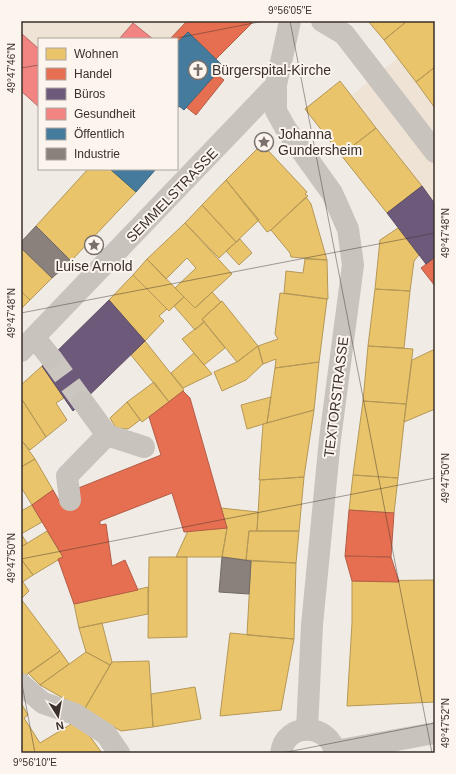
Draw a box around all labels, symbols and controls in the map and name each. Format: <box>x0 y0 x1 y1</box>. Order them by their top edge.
text: 9°56'05"E <box>268 5 312 16</box>
legend <box>38 38 178 170</box>
text: 49°47'46"N <box>6 43 17 93</box>
text: Wohnen <box>74 47 118 61</box>
church icon: Bürgerspital-Kirche <box>187 59 209 81</box>
place label: Bürgerspital-Kirche <box>212 62 331 78</box>
text: Handel <box>74 67 112 81</box>
text: Büros <box>74 87 105 101</box>
text: Gesundheit <box>74 107 136 121</box>
place label: Johanna Gundersheim <box>278 126 362 158</box>
text: Öffentlich <box>74 127 124 141</box>
place icon: Johanna Gundersheim <box>253 131 275 153</box>
street label: SEMMELSTRASSE <box>123 145 221 245</box>
text: Industrie <box>74 147 120 161</box>
text: 49°47'48"N <box>440 208 451 258</box>
place icon: Luise Arnold <box>83 234 105 256</box>
place label: Luise Arnold <box>55 258 133 274</box>
text: 49°47'48"N <box>6 288 17 338</box>
street label: TEXTORSTRASSE <box>321 336 351 458</box>
text: 49°47'50"N <box>440 453 451 503</box>
text: 49°47'50"N <box>6 533 17 583</box>
north arrow <box>38 696 78 736</box>
text: 49°47'52"N <box>440 698 451 748</box>
text: N <box>55 719 65 732</box>
text: 9°56'10"E <box>13 757 57 768</box>

